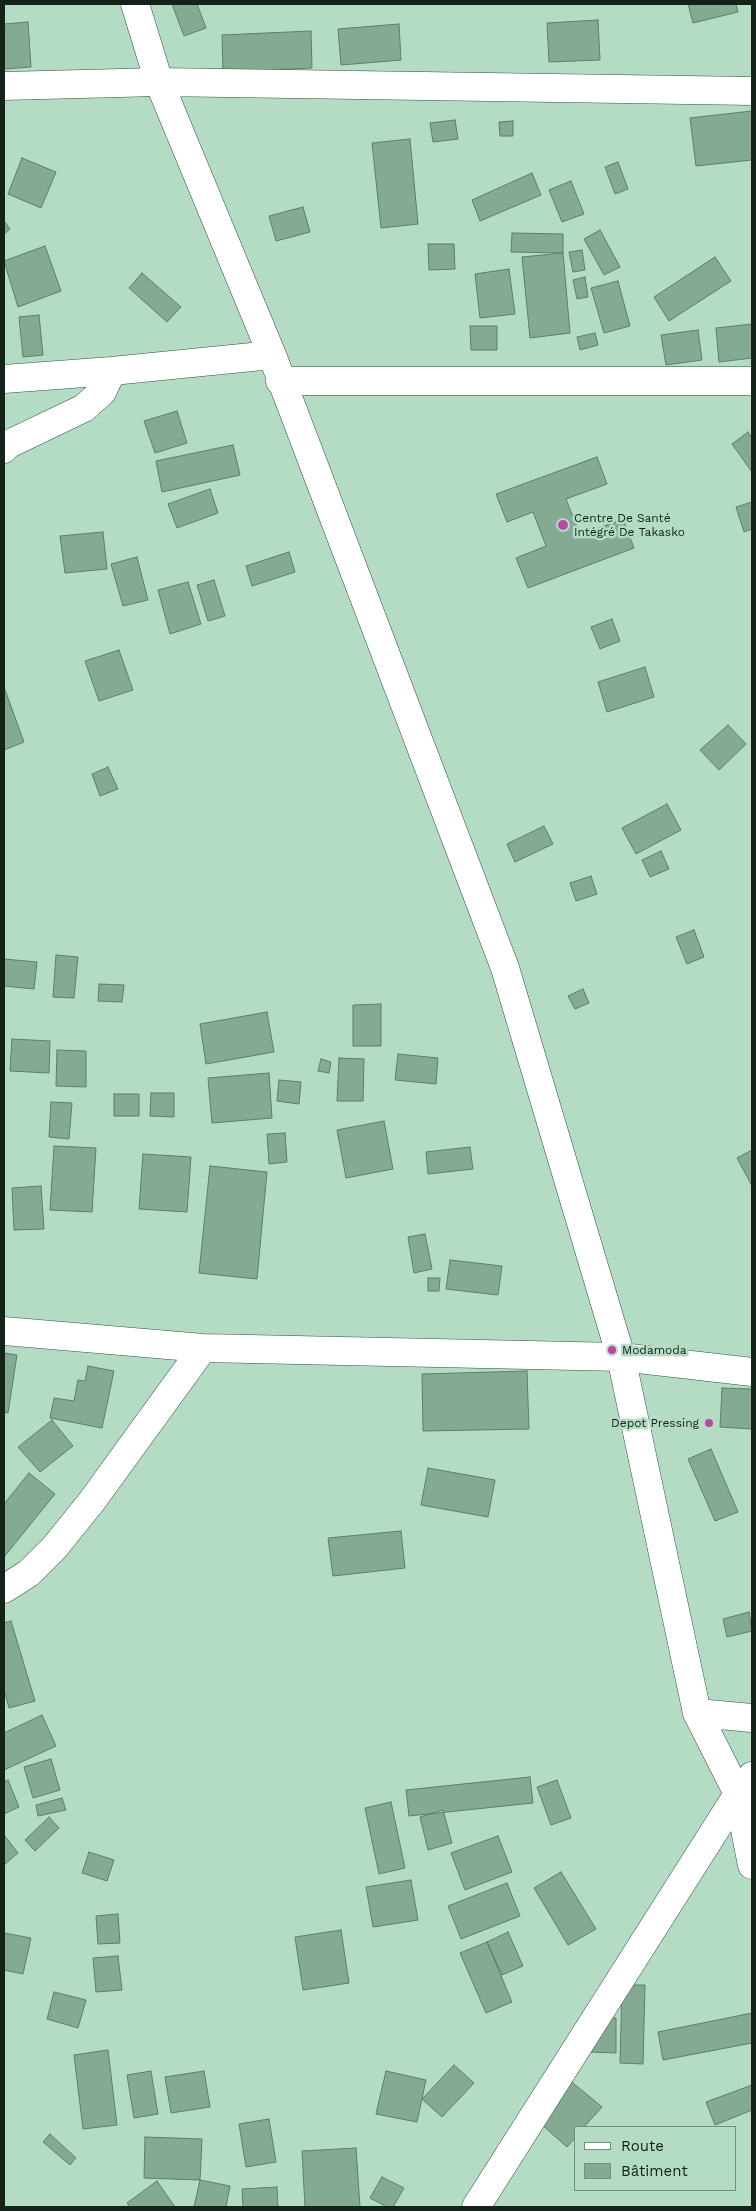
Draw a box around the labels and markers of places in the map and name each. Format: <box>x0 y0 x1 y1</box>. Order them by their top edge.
place label: Centre De Santé Intégré De Takasko <box>574 511 685 539</box>
marker: Centre De Santé Intégré De Takasko <box>556 518 570 532</box>
place label: Modamoda <box>622 1343 687 1357</box>
marker: Modamoda <box>606 1344 618 1356</box>
place label: Depot Pressing <box>611 1416 699 1430</box>
marker: Depot Pressing <box>703 1417 715 1429</box>

